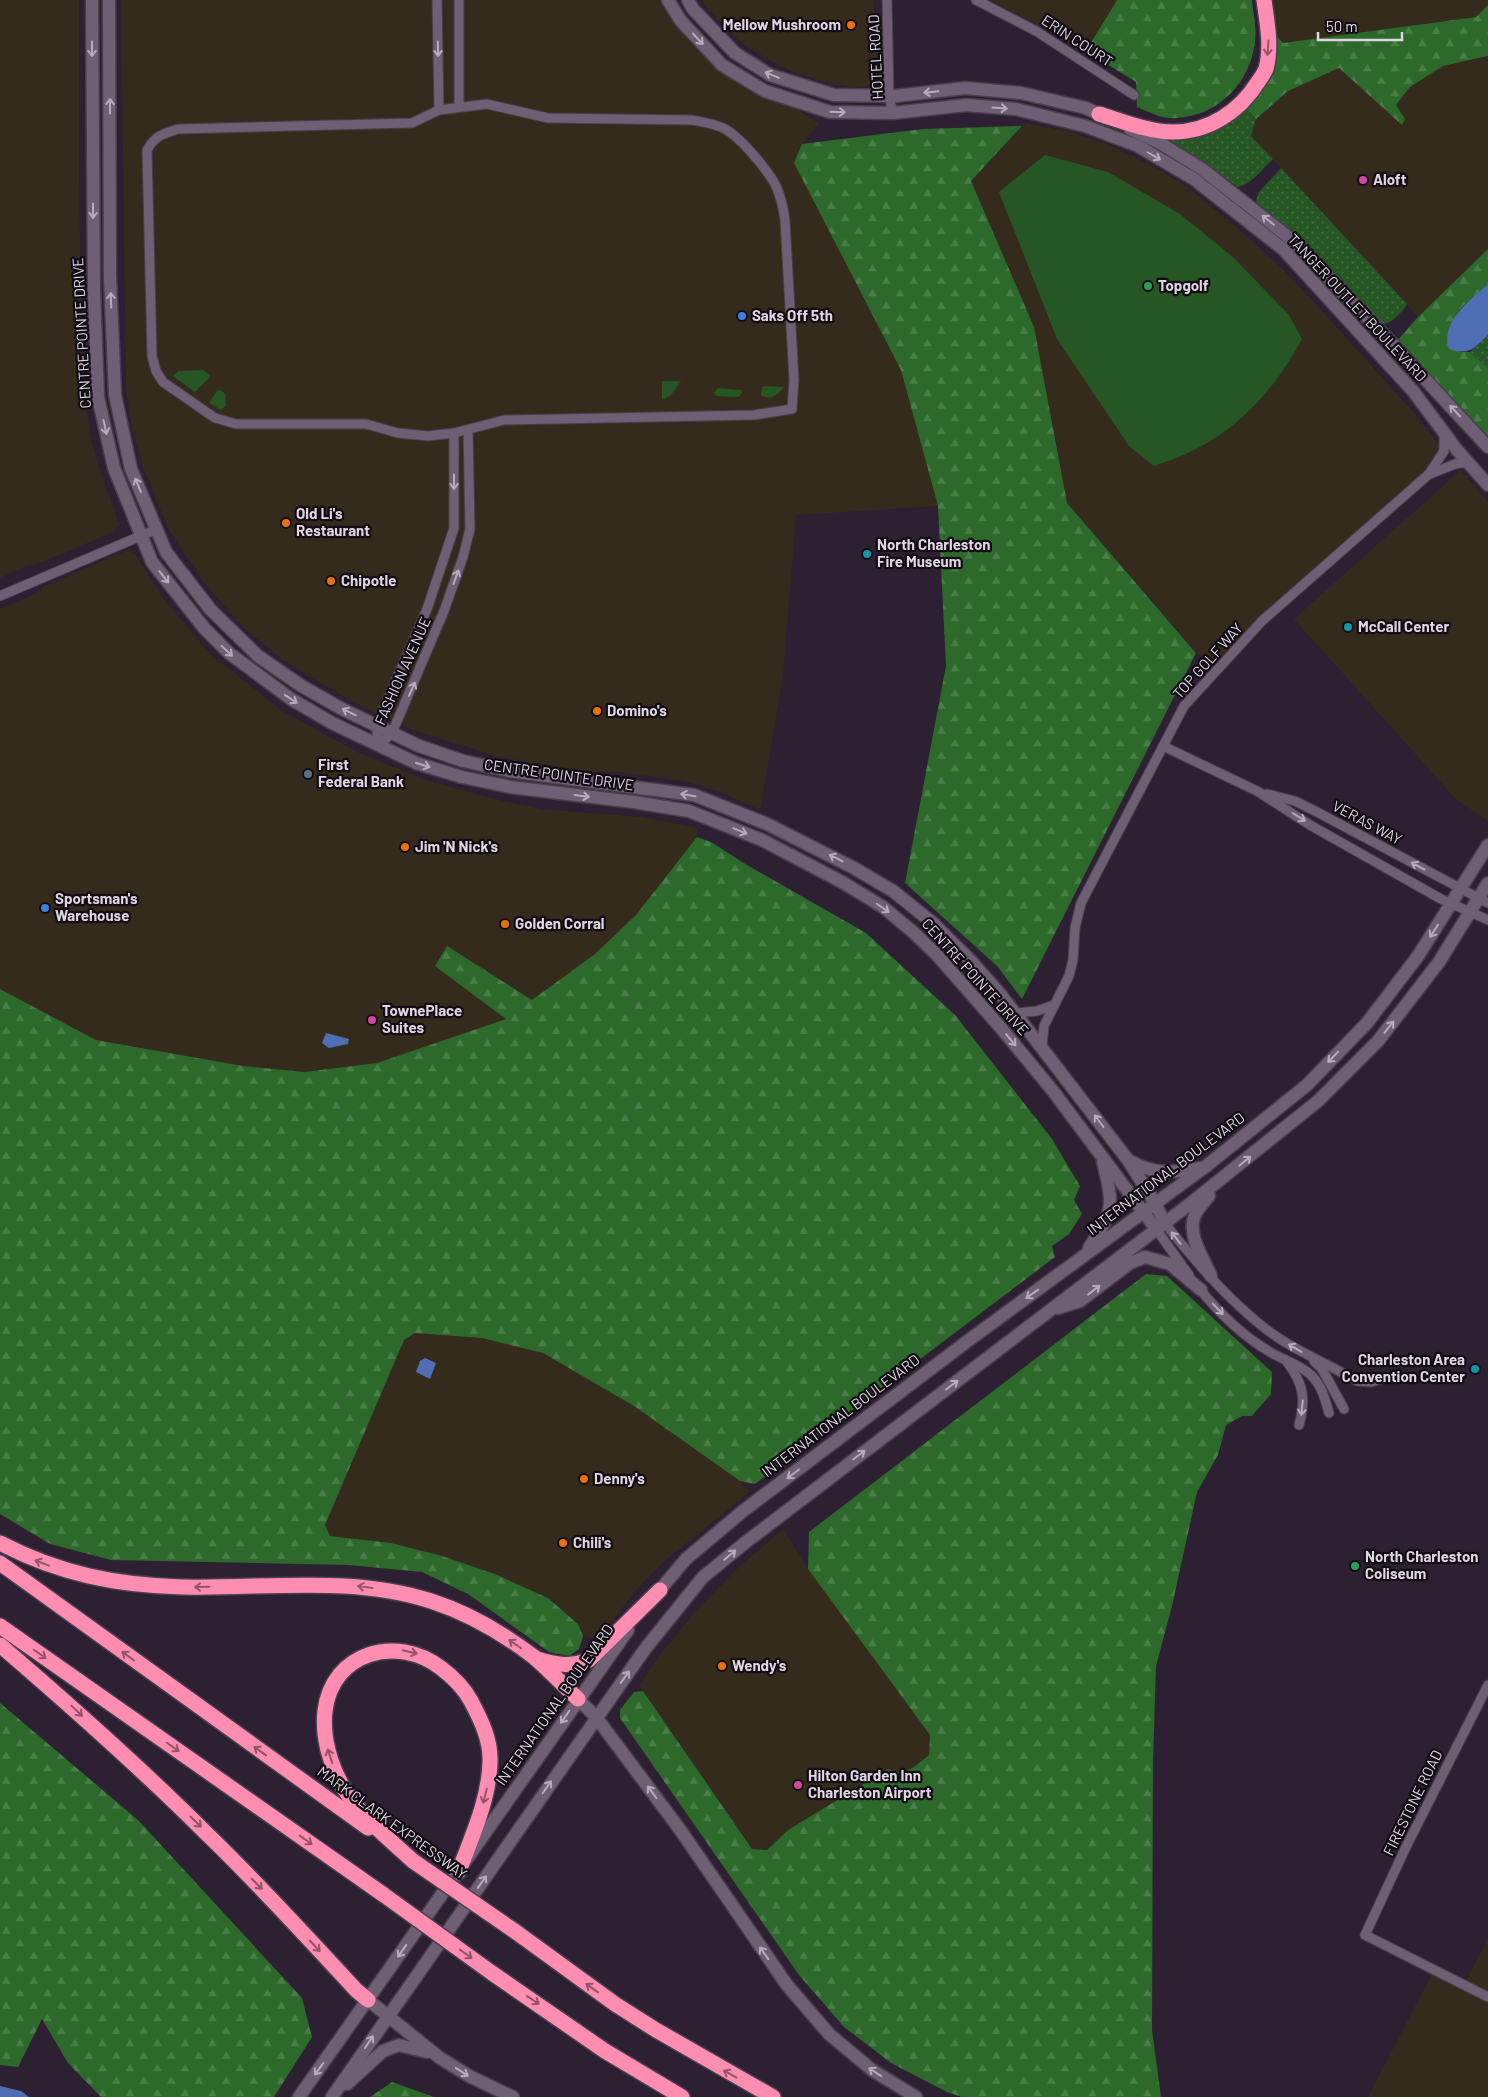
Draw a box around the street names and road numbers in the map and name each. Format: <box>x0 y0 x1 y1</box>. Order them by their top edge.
street label: ERIN COURT <box>1039 11 1116 70</box>
street label: HOTEL ROAD <box>864 14 886 100</box>
street label: TANGER OUTLET BOULEVARD <box>1285 230 1431 385</box>
street label: CENTRE POINTE DRIVE <box>68 257 94 409</box>
street label: FASHION AVENUE <box>370 614 434 727</box>
street label: TOP GOLF WAY <box>1168 619 1246 702</box>
street label: CENTRE POINTE DRIVE <box>483 755 635 793</box>
street label: VERAS WAY <box>1330 796 1405 848</box>
street label: CENTRE POINTE DRIVE <box>919 914 1033 1038</box>
street label: INTERNATIONAL BOULEVARD <box>1083 1108 1248 1238</box>
street label: INTERNATIONAL BOULEVARD <box>758 1350 923 1480</box>
street label: INTERNATIONAL BOULEVARD <box>492 1620 617 1789</box>
street label: FIRESTONE ROAD <box>1379 1747 1445 1858</box>
street label: MARK CLARK EXPRESSWAY <box>314 1762 471 1883</box>

